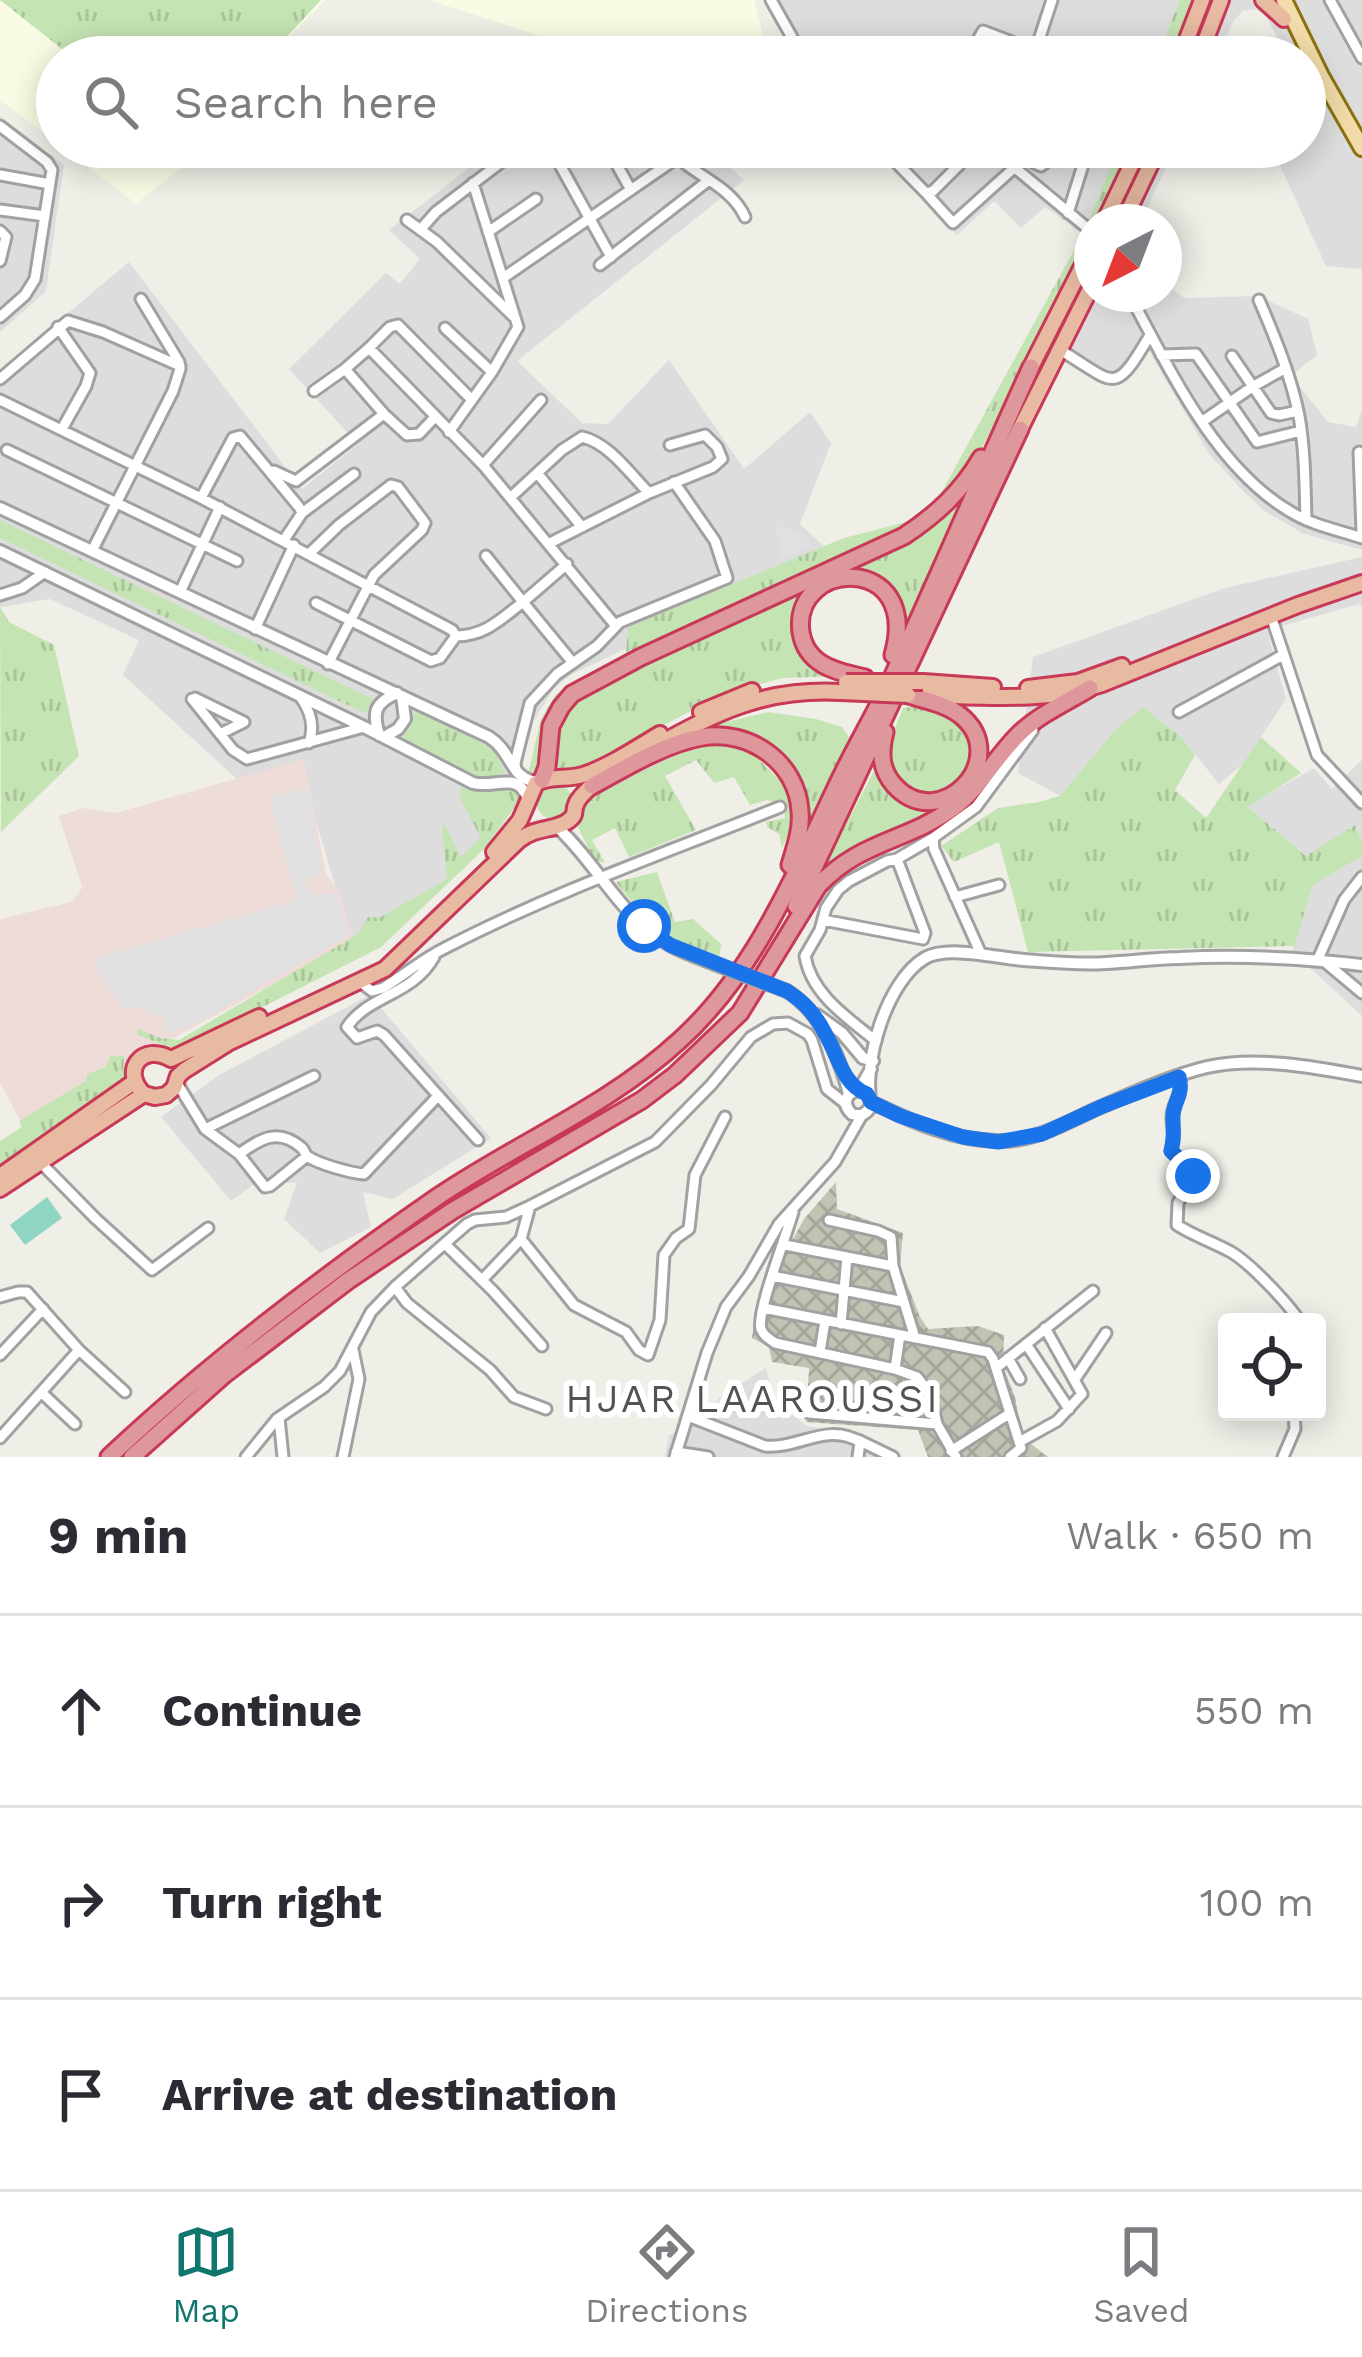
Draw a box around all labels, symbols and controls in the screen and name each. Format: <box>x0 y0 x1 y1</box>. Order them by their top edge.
search box <box>36 36 1326 168</box>
icon: search <box>78 69 144 135</box>
text: Search here <box>174 76 438 129</box>
north arrow <box>1074 204 1182 312</box>
route start <box>617 899 671 953</box>
route end <box>1166 1149 1220 1203</box>
map controls <box>1218 1313 1326 1421</box>
button: locate <box>1218 1313 1326 1421</box>
district label: HJAR LAAROUSSI <box>565 1376 941 1421</box>
text: 9 min <box>48 1506 188 1565</box>
text: Walk · 650 m <box>1066 1513 1314 1558</box>
icon: ahead <box>48 1678 114 1744</box>
text: Continue <box>162 1684 362 1737</box>
text: 550 m <box>1194 1688 1314 1733</box>
icon: right <box>48 1870 114 1936</box>
text: Turn right <box>162 1876 382 1929</box>
text: 100 m <box>1200 1880 1314 1925</box>
icon: arrive <box>48 2062 114 2128</box>
text: Arrive at destination <box>162 2068 617 2121</box>
tab: Map <box>173 2219 240 2330</box>
tab: Directions <box>585 2219 748 2330</box>
tab: Saved <box>1094 2219 1189 2330</box>

